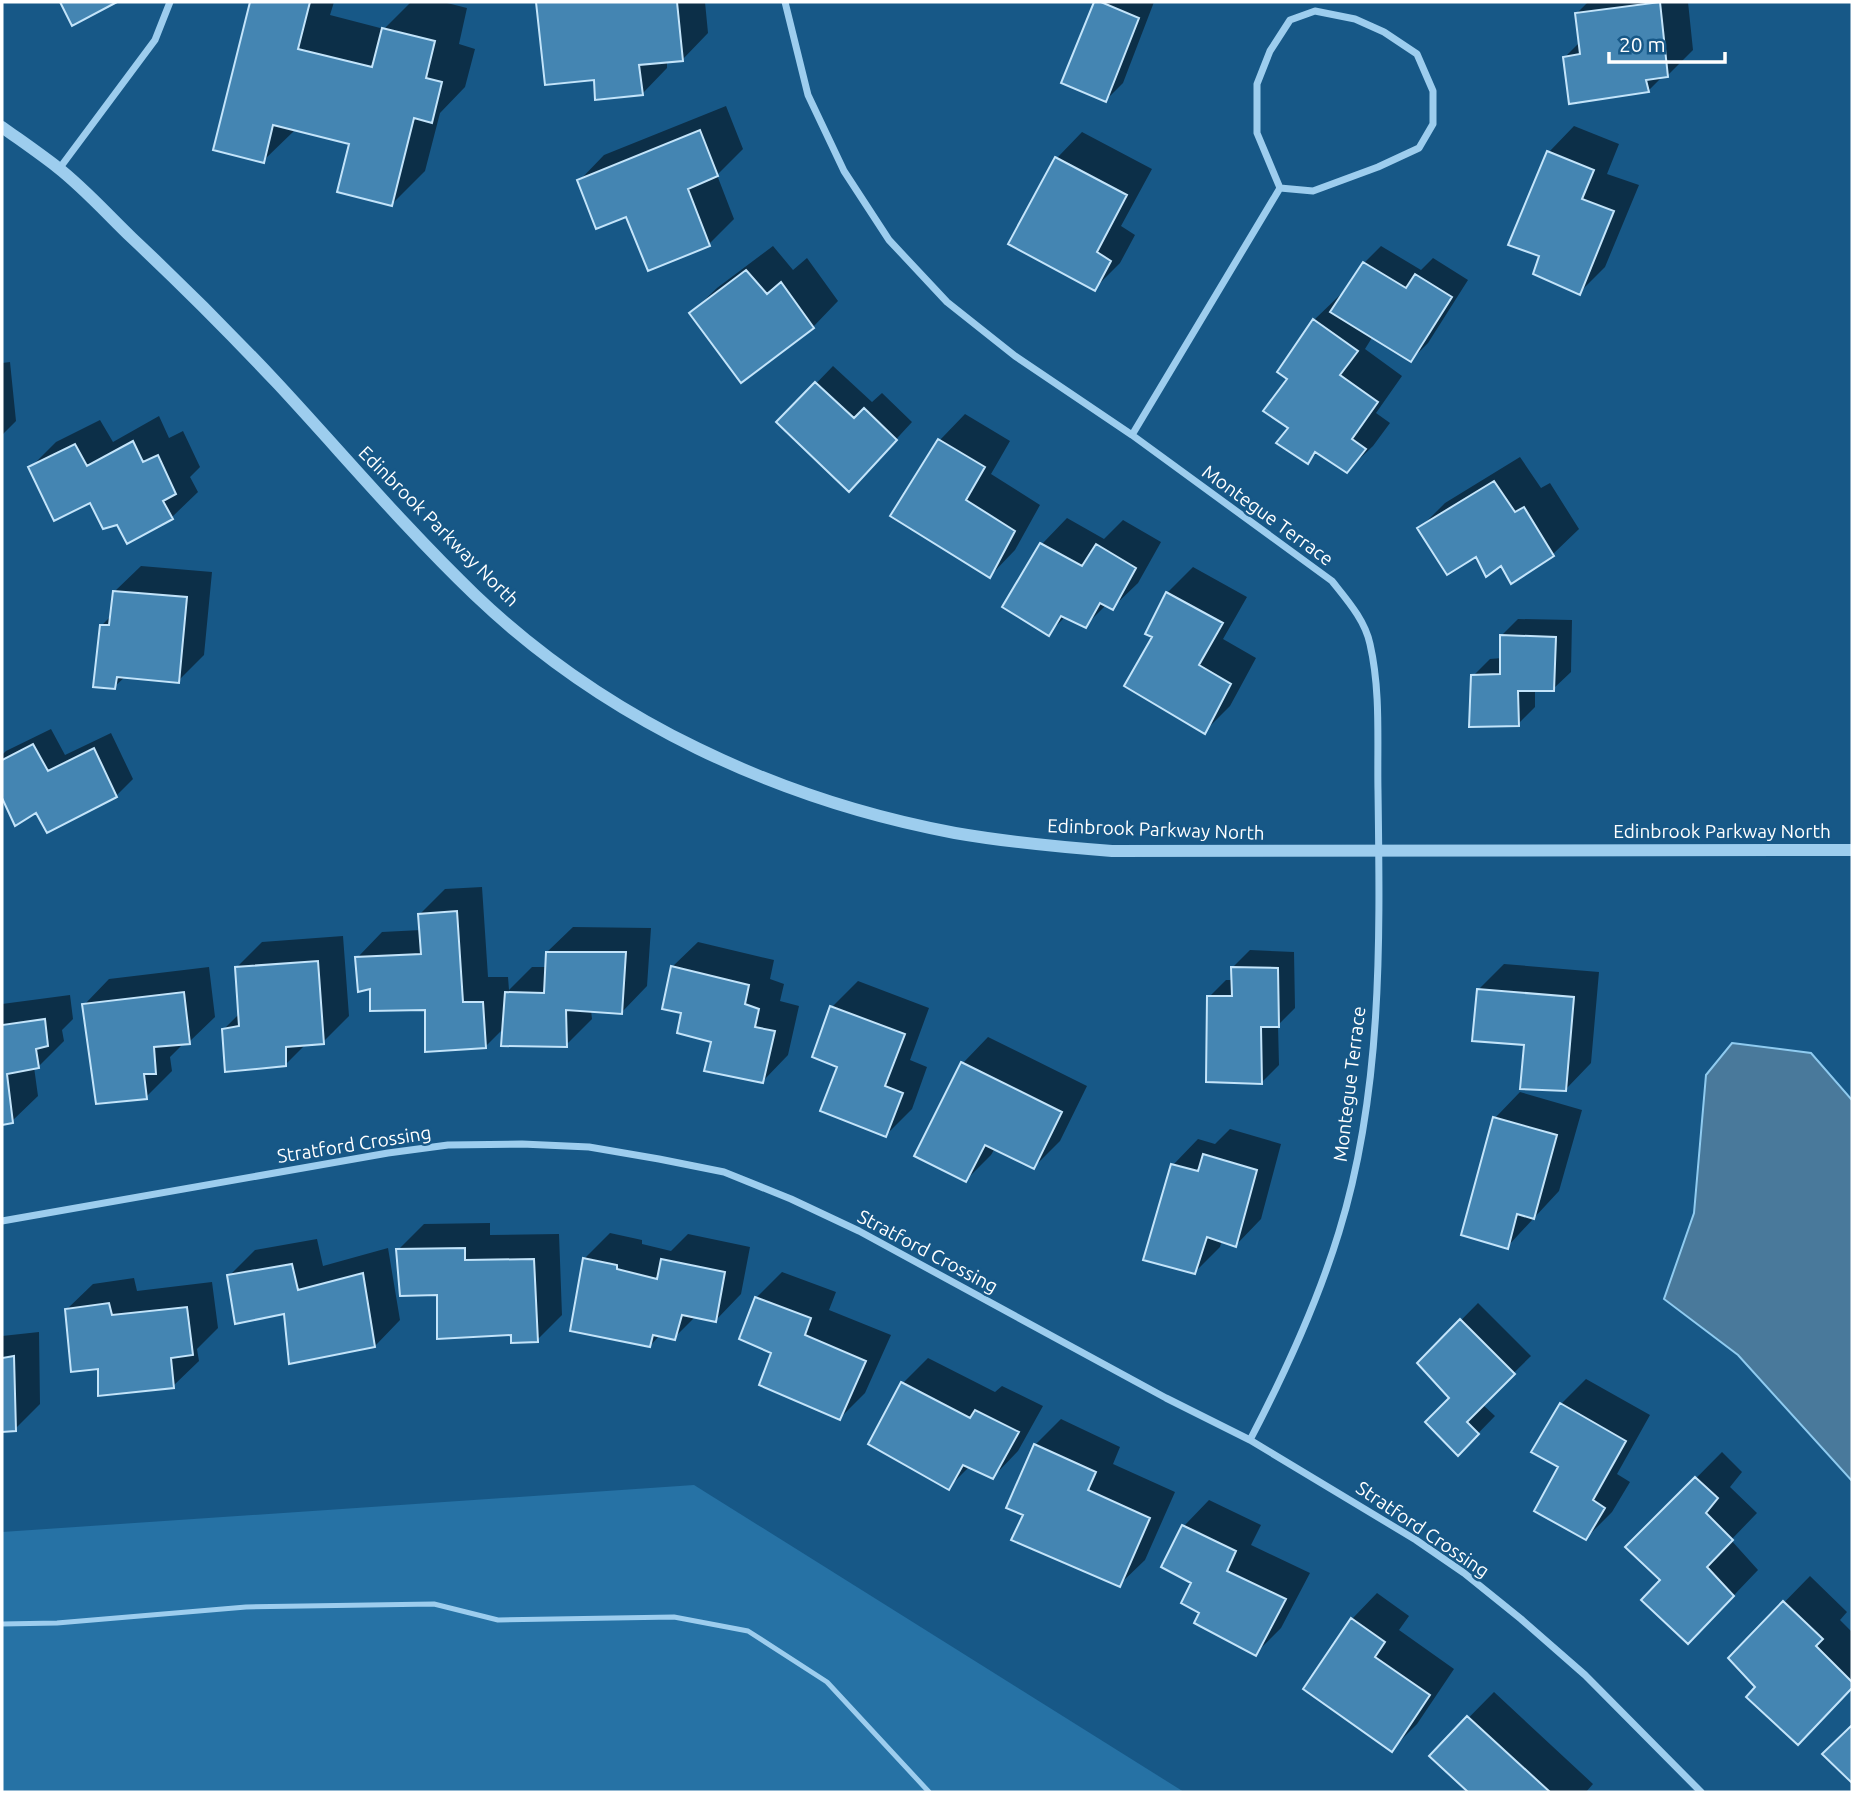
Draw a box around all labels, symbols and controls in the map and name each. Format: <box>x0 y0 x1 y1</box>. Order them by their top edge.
scale bar <box>1609 21 1724 65</box>
text: 20 m <box>1619 32 1666 56</box>
street label: Edinbrook Parkway North <box>354 441 524 611</box>
street label: Montegue Terrace <box>1198 460 1338 570</box>
street label: Edinbrook Parkway North <box>1047 814 1265 844</box>
street label: Edinbrook Parkway North <box>1613 820 1831 842</box>
street label: Montegue Terrace <box>1329 1005 1369 1163</box>
street label: Stratford Crossing <box>275 1121 433 1167</box>
street label: Stratford Crossing <box>854 1205 1002 1297</box>
street label: Stratford Crossing <box>1352 1476 1494 1582</box>

